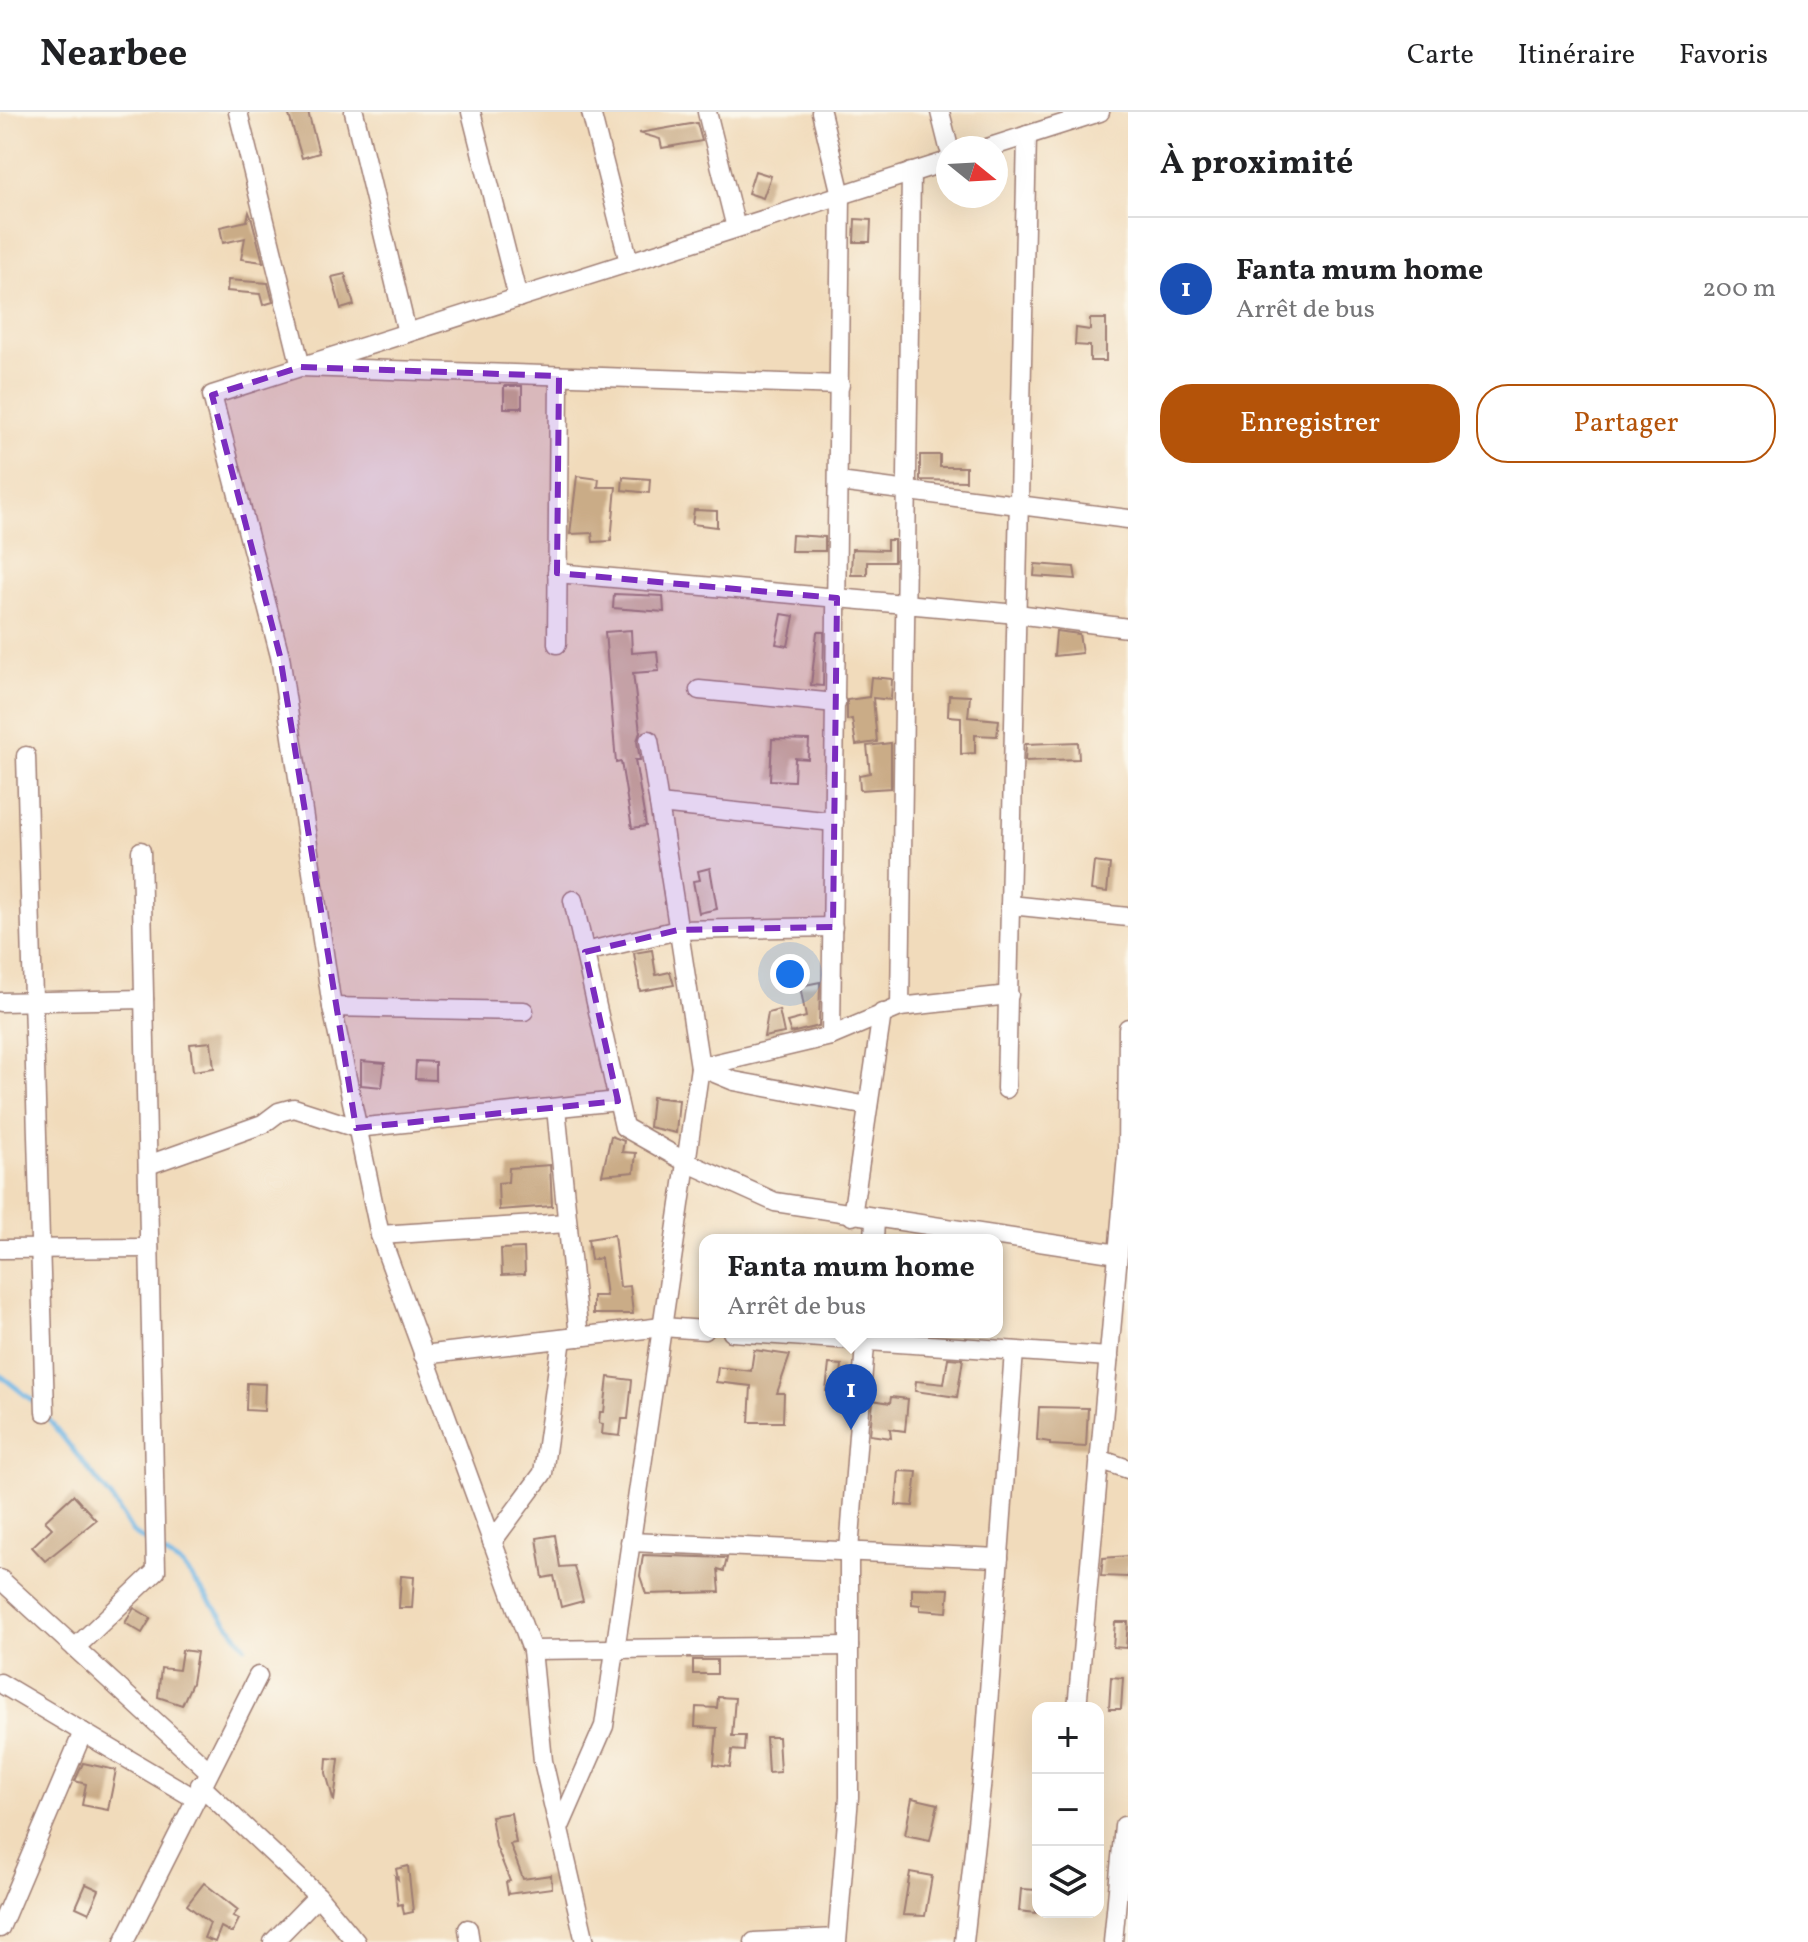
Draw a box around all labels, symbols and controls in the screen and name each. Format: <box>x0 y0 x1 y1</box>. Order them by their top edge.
text: Nearbee <box>40 29 187 82</box>
text: Carte <box>1407 36 1474 75</box>
text: Itinéraire <box>1518 36 1635 75</box>
text: Favoris <box>1679 36 1768 75</box>
north arrow <box>936 136 1008 208</box>
text: À proximité <box>1160 141 1353 188</box>
text: Fanta mum home <box>1236 250 1483 292</box>
text: 1 <box>1181 271 1191 307</box>
text: 200 m <box>1702 271 1776 307</box>
text: Arrêt de bus <box>1236 292 1375 328</box>
button: Enregistrer <box>1160 384 1460 463</box>
button: Partager <box>1476 384 1776 463</box>
your location <box>770 954 810 994</box>
popup <box>699 1234 1003 1338</box>
text: Fanta mum home <box>727 1247 975 1289</box>
text: Arrêt de bus <box>727 1289 866 1325</box>
pin: 1 <box>825 1364 877 1430</box>
map controls <box>1032 1702 1104 1918</box>
button: + <box>1032 1702 1104 1774</box>
button: − <box>1032 1774 1104 1846</box>
button: layers <box>1032 1846 1104 1918</box>

